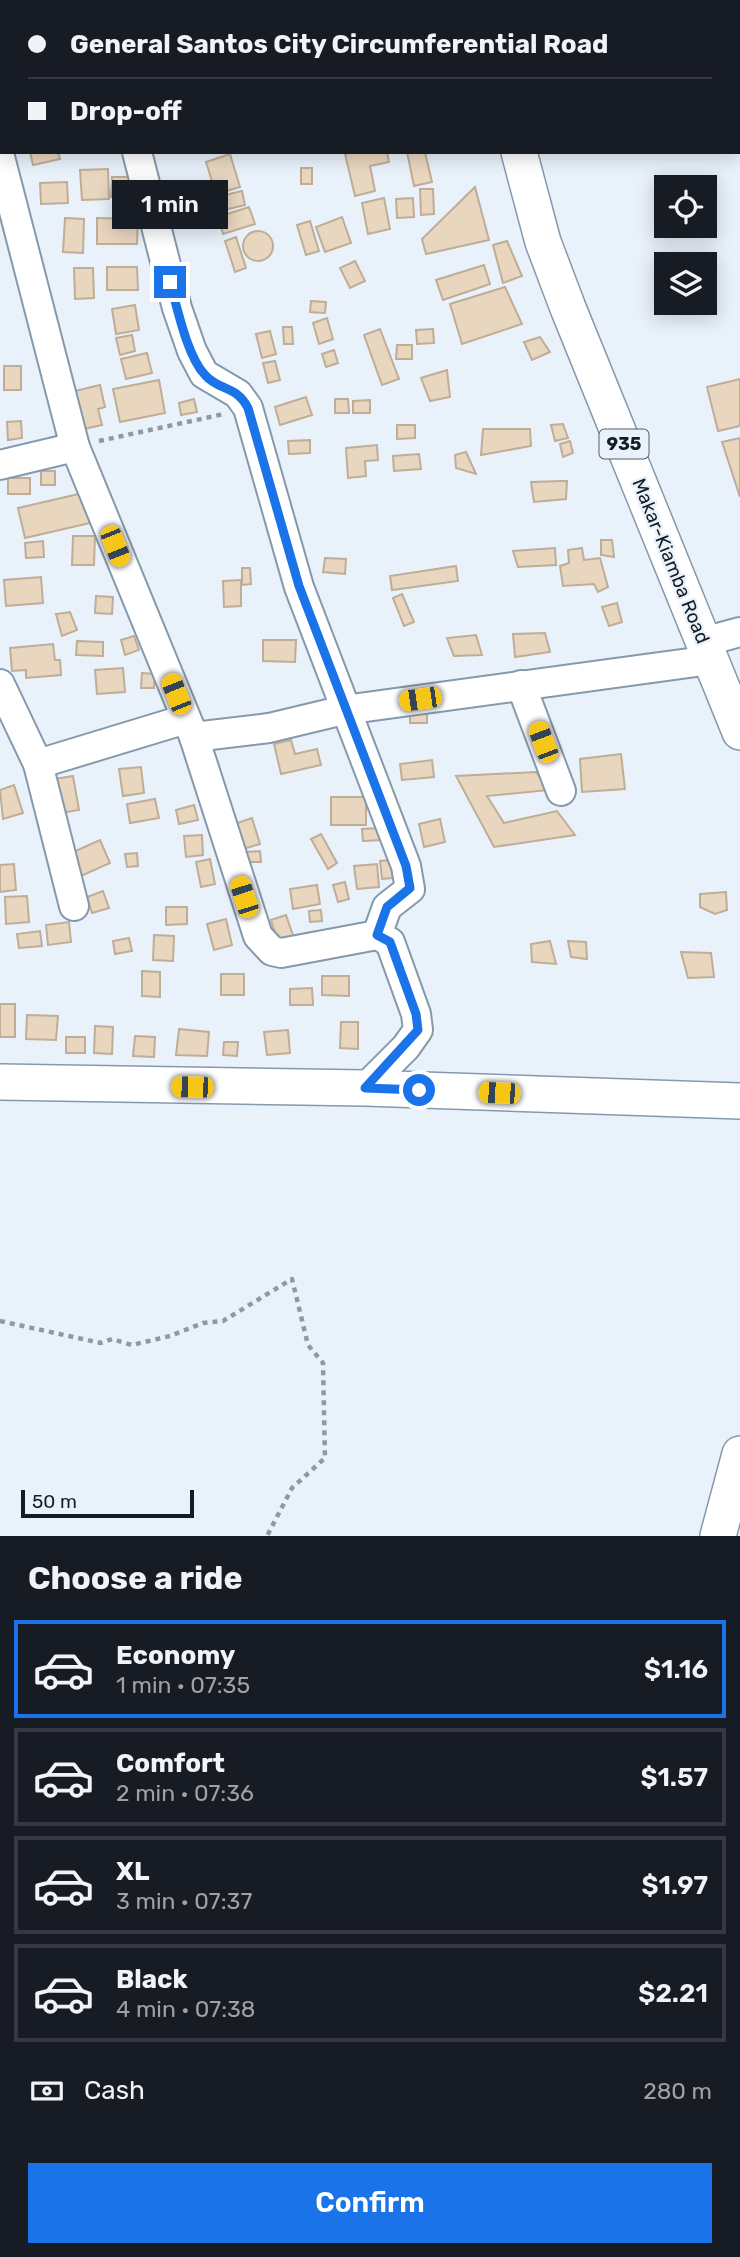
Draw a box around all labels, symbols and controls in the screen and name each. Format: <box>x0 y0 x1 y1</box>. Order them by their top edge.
text: General Santos City Circumferential Road <box>70 29 608 60</box>
text: Drop-off <box>70 96 182 127</box>
map controls <box>654 175 717 315</box>
button: locate <box>654 175 717 238</box>
callout: 1 min <box>112 180 228 230</box>
text: 1 min <box>141 190 199 218</box>
button: layers <box>654 252 717 315</box>
route end <box>154 266 186 298</box>
road number: 935 <box>600 430 648 458</box>
street label: Makar-Kiamba Road <box>627 475 715 647</box>
car <box>98 523 133 569</box>
car <box>159 671 194 717</box>
car <box>398 686 443 712</box>
car <box>526 719 561 765</box>
car <box>228 874 261 920</box>
route start <box>403 1074 435 1106</box>
car <box>171 1076 214 1098</box>
car <box>478 1082 521 1104</box>
scale bar <box>21 1487 194 1519</box>
text: 50 m <box>32 1490 77 1513</box>
text: Choose a ride <box>28 1559 242 1597</box>
icon: car <box>32 1638 95 1701</box>
text: Economy <box>116 1640 235 1671</box>
text: $1.16 <box>644 1654 708 1685</box>
text: 1 min · 07:35 <box>116 1671 250 1699</box>
icon: car <box>32 1746 95 1809</box>
text: Comfort <box>116 1748 225 1779</box>
text: $1.57 <box>640 1762 708 1793</box>
text: 2 min · 07:36 <box>116 1779 254 1807</box>
icon: car <box>32 1854 95 1917</box>
text: XL <box>116 1856 149 1887</box>
text: $1.97 <box>642 1870 708 1901</box>
text: 3 min · 07:37 <box>116 1887 252 1915</box>
icon: car <box>32 1962 95 2025</box>
text: Black <box>116 1964 188 1995</box>
text: $2.21 <box>638 1978 708 2009</box>
text: 4 min · 07:38 <box>116 1995 255 2023</box>
icon: cash <box>28 2072 66 2110</box>
text: Cash <box>84 2075 145 2106</box>
text: 280 m <box>643 2077 712 2105</box>
button: Confirm <box>28 2163 712 2243</box>

